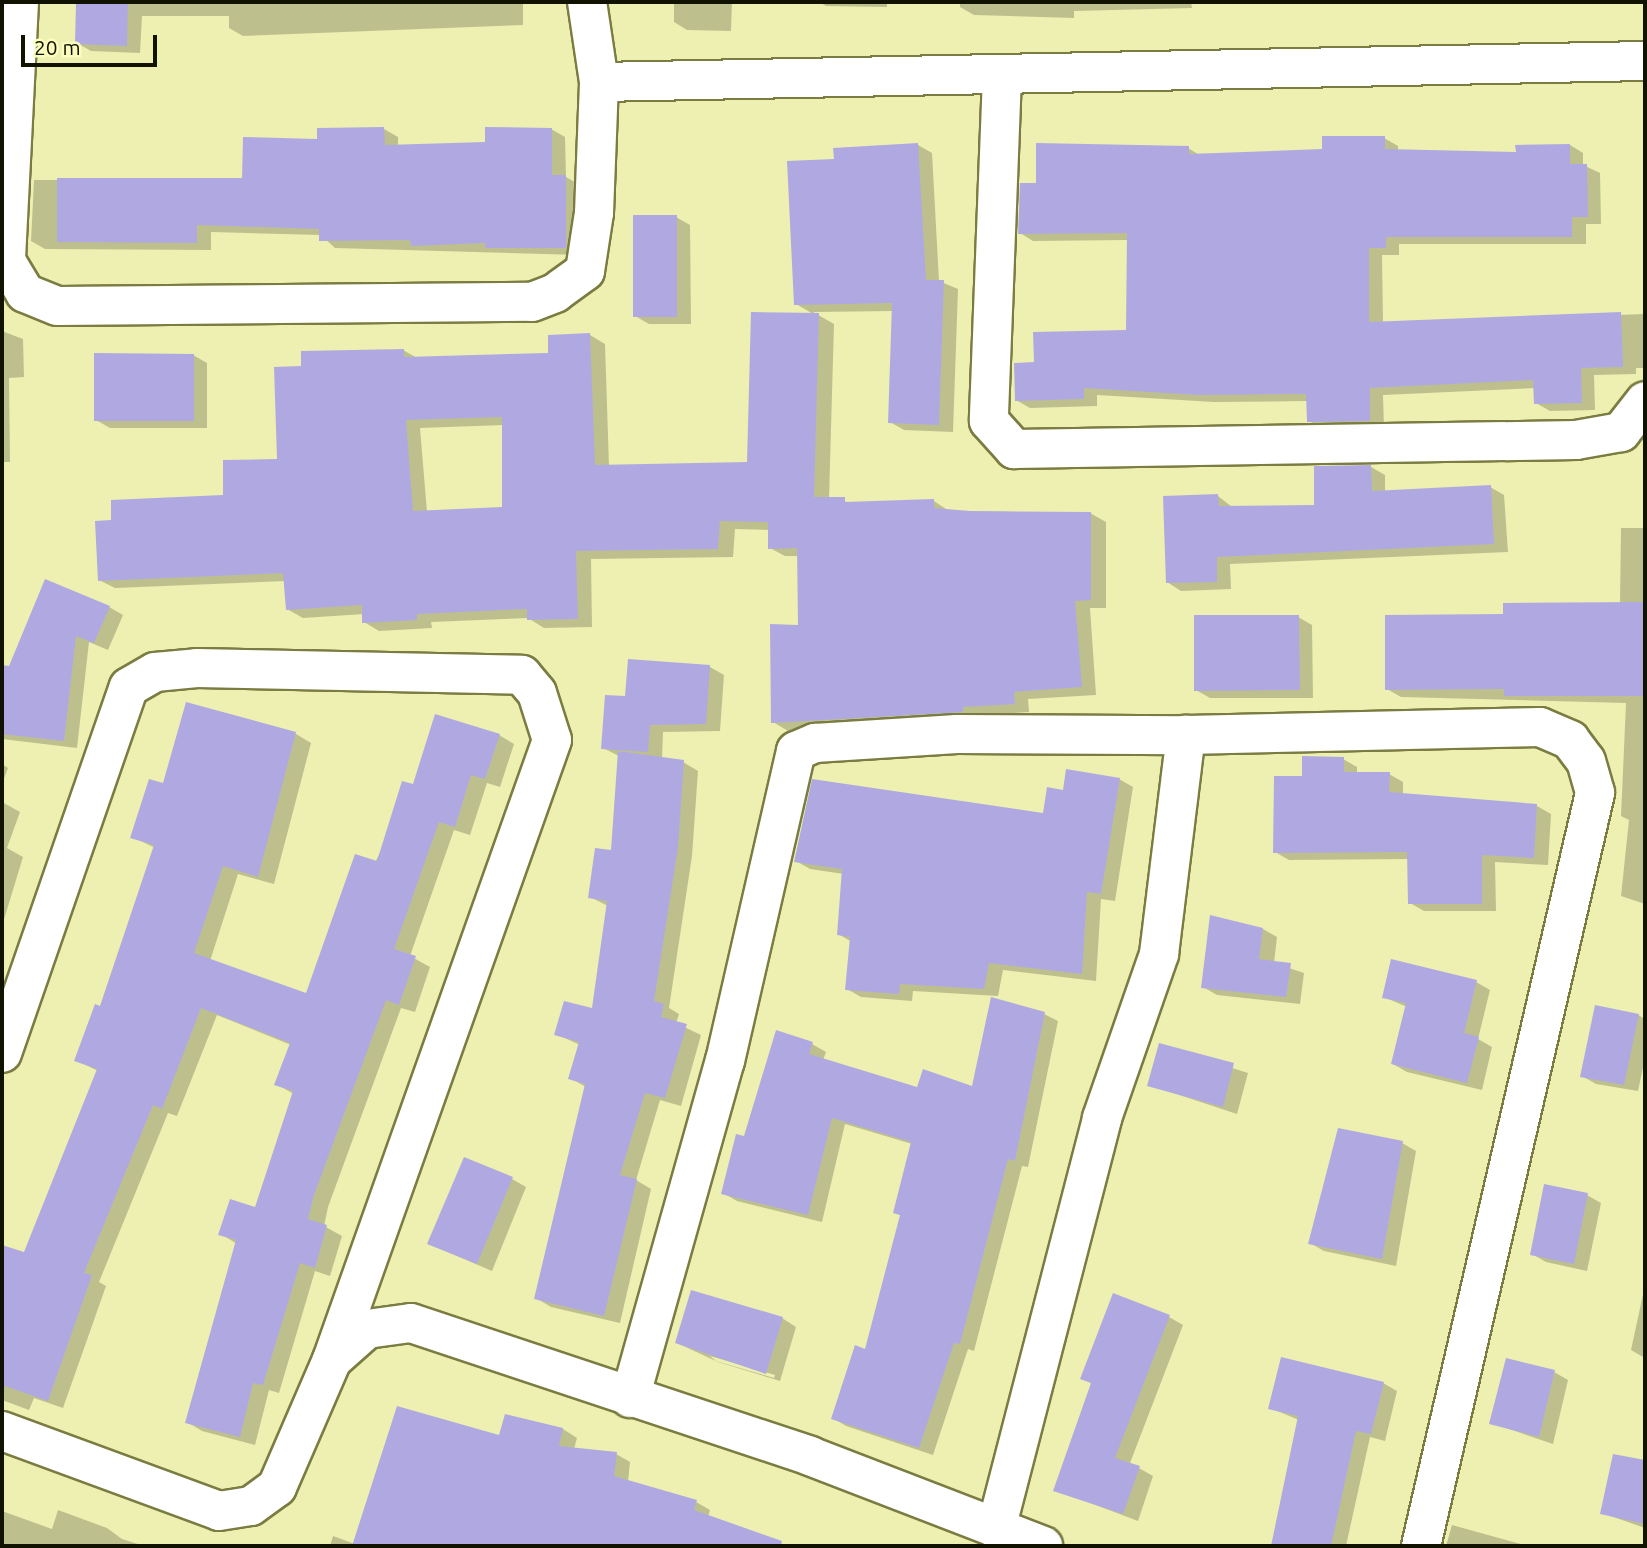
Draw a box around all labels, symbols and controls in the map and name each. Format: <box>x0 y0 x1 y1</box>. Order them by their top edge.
scale bar <box>24 21 161 65</box>
text: 20 m <box>34 35 81 59</box>

